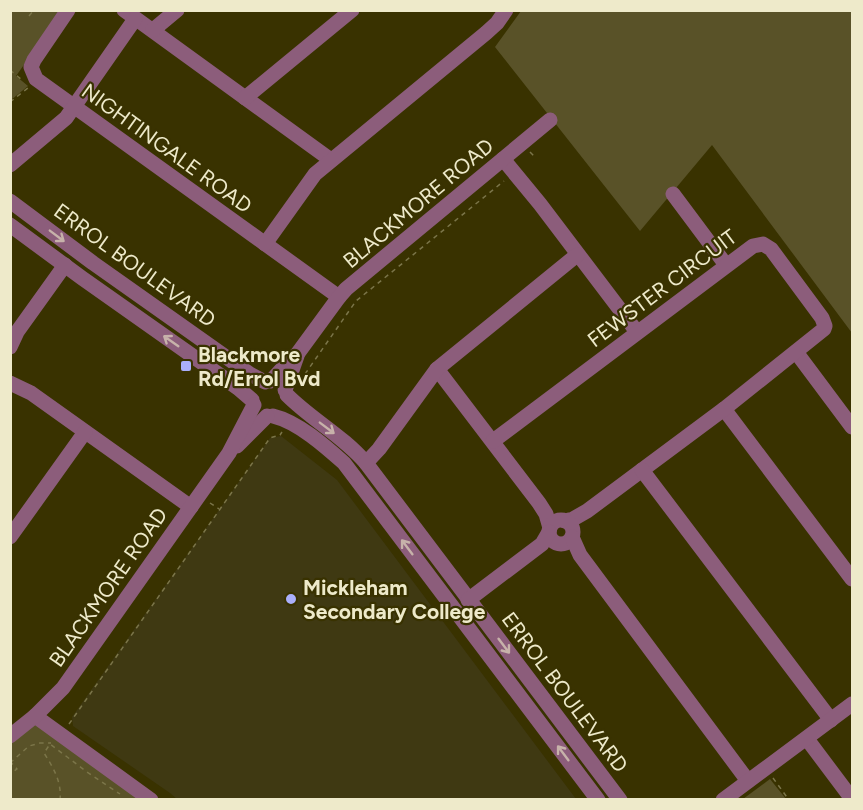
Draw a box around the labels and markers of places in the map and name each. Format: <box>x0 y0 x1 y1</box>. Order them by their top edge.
place label: Blackmore Rd/Errol Bvd <box>198 342 320 391</box>
marker: Blackmore Rd/Errol Bvd <box>179 359 193 373</box>
place label: Mickleham Secondary College <box>303 575 486 624</box>
marker: Mickleham Secondary College <box>284 592 298 606</box>

